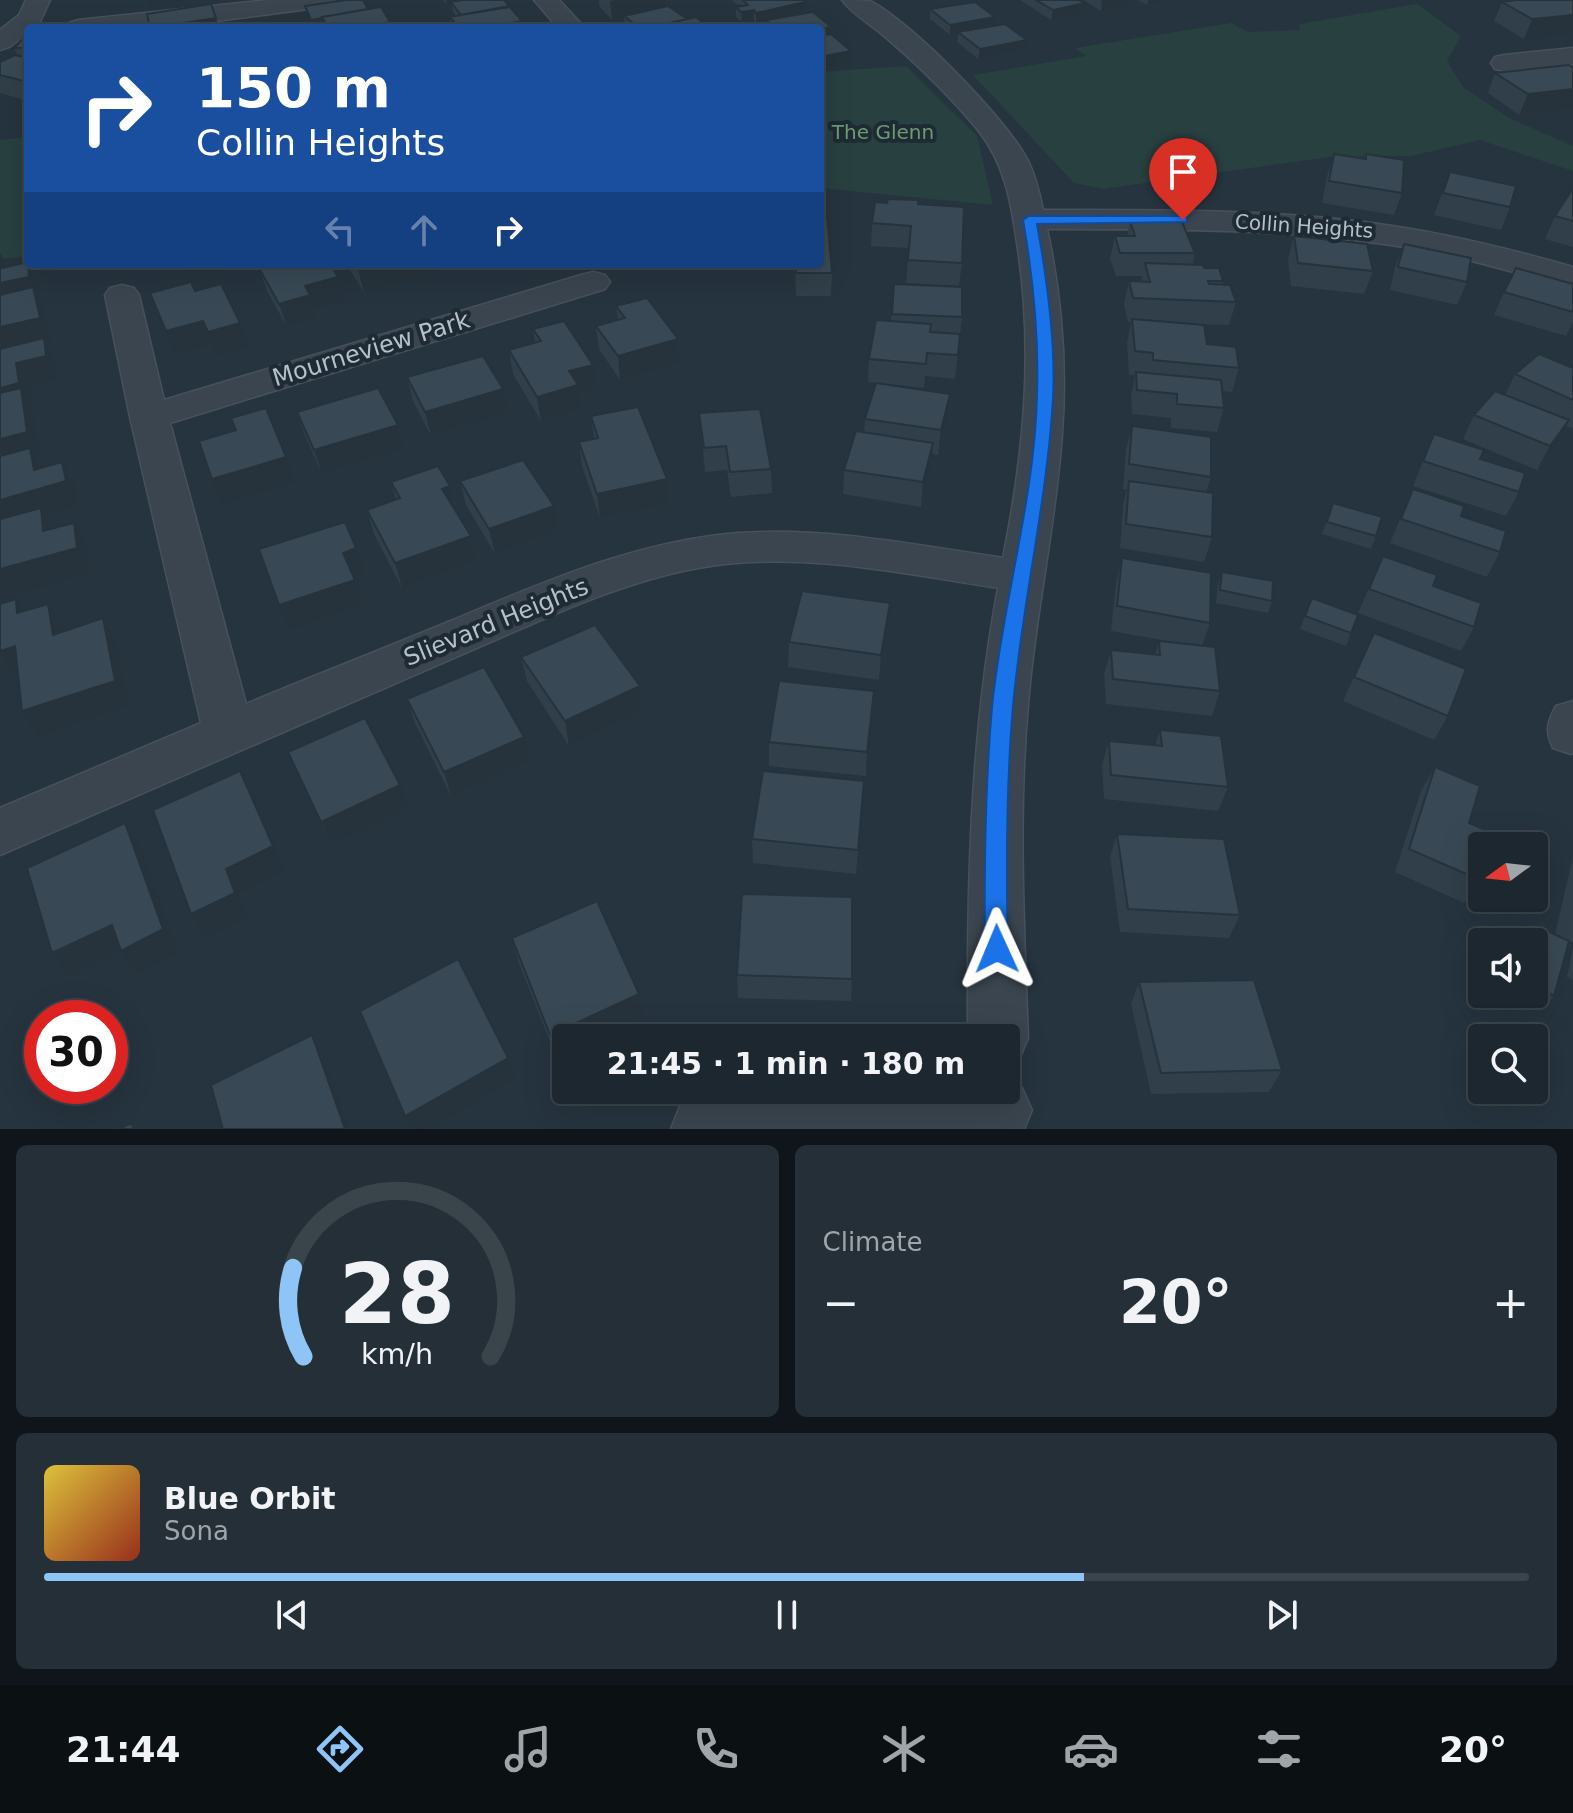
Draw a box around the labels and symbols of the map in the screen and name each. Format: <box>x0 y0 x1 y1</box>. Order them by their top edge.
park label: The Glenn <box>831 120 934 144</box>
pin <box>1149 138 1217 220</box>
street label: Collin Heights <box>1234 209 1374 243</box>
street label: Mourneview Park <box>269 306 473 392</box>
street label: Slievard Heights <box>400 572 592 672</box>
north arrow <box>1468 832 1548 912</box>
position arrow <box>955 907 1039 991</box>
speed limit sign: 30 <box>24 1000 128 1104</box>

